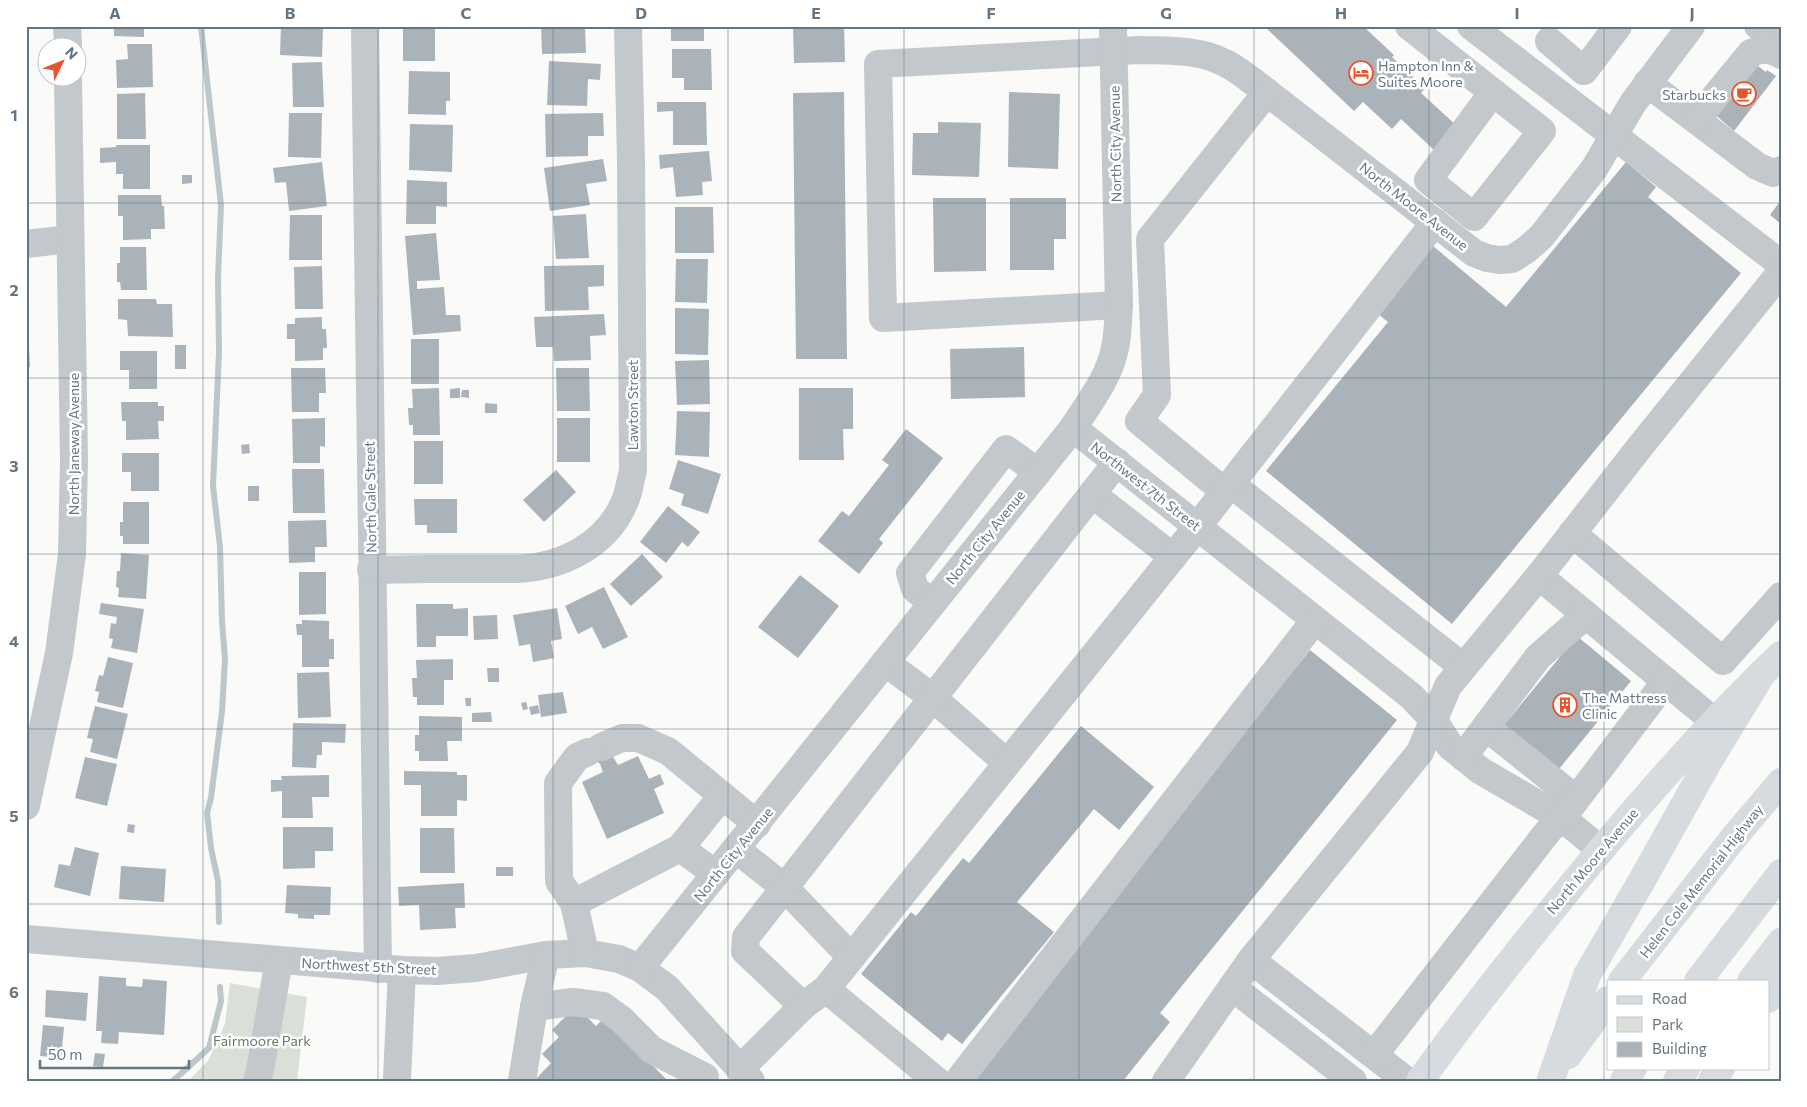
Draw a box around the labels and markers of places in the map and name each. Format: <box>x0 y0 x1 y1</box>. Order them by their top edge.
place label: Hampton Inn & Suites Moore <box>1378 57 1475 90</box>
hotel icon: Hampton Inn & Suites Moore <box>1348 60 1374 86</box>
cafe icon: Starbucks <box>1731 81 1757 107</box>
place label: Starbucks <box>1662 86 1726 103</box>
place label: The Mattress Clinic <box>1582 689 1667 722</box>
building icon: The Mattress Clinic <box>1552 692 1578 718</box>

